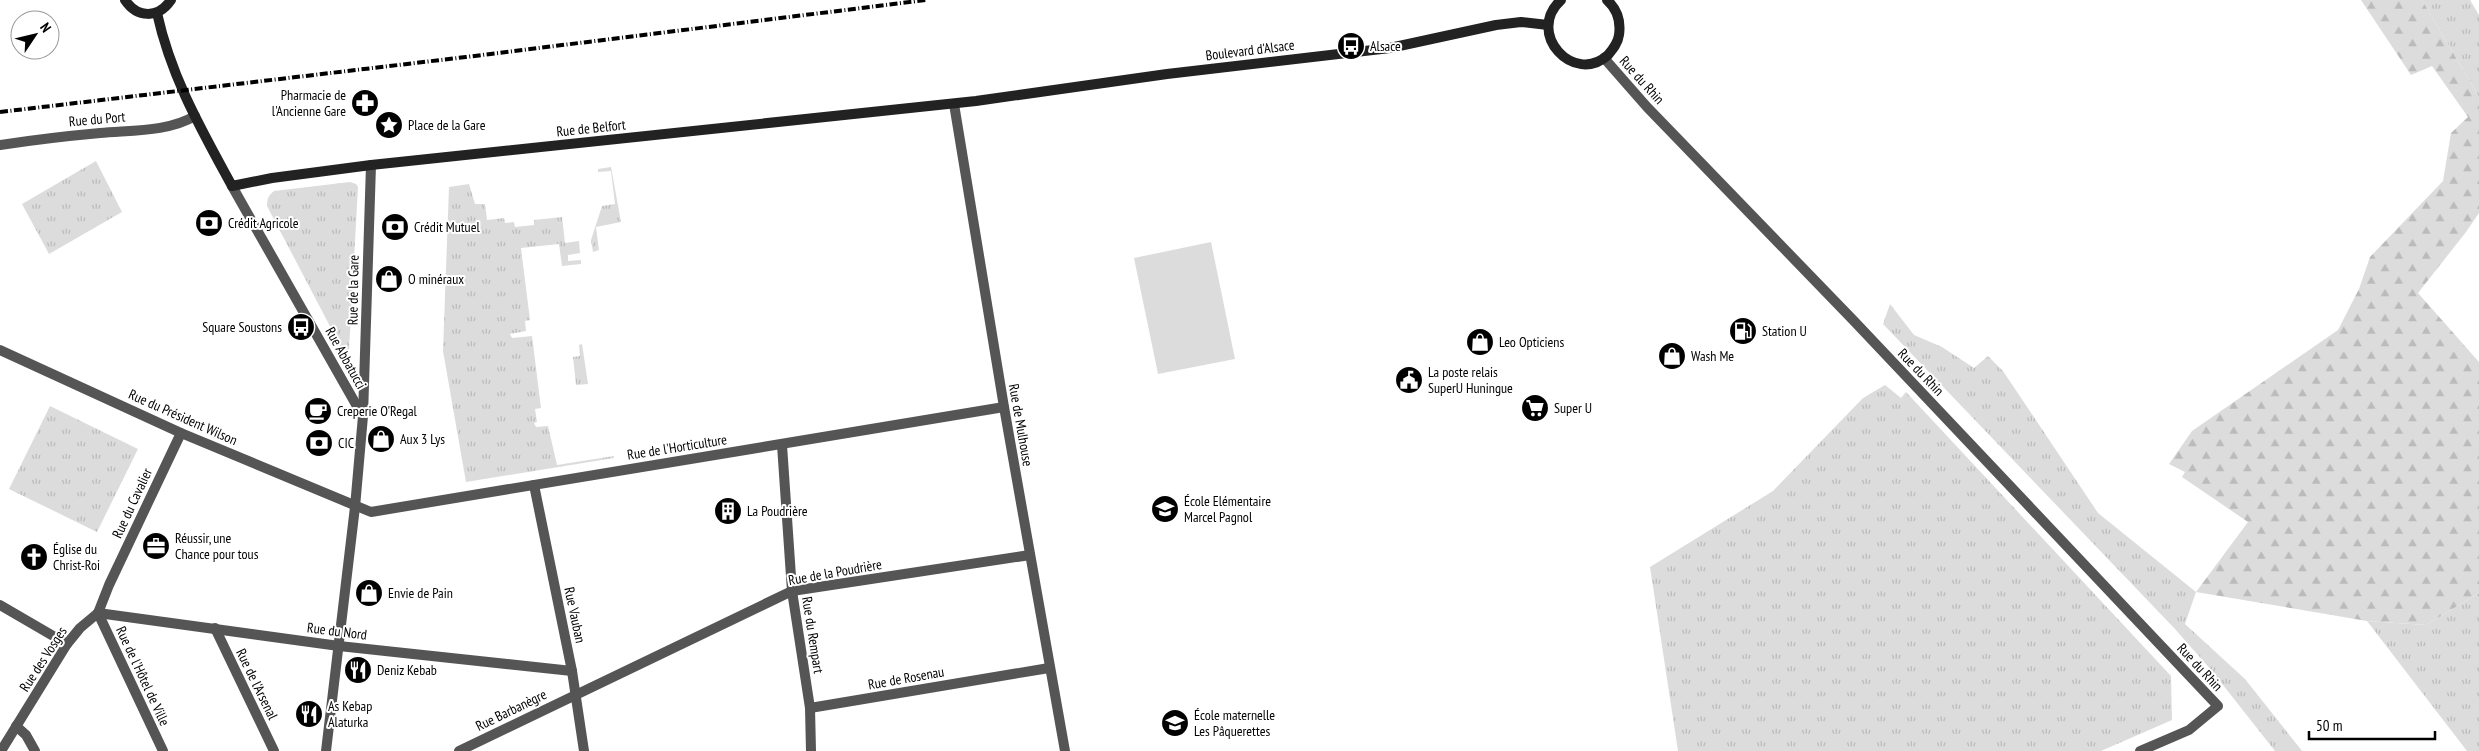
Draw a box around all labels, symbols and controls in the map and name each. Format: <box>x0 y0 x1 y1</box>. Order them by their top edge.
north arrow <box>10 10 60 60</box>
text: N <box>36 19 55 36</box>
bus stop icon: Alsace <box>1336 31 1366 61</box>
street label: Boulevard d'Alsace <box>1205 36 1296 64</box>
place label: Alsace <box>1370 37 1401 55</box>
street label: Rue du Rhin <box>1616 52 1668 108</box>
place label: Pharmacie de l'Ancienne Gare <box>272 86 346 120</box>
pharmacy icon: Pharmacie de l'Ancienne Gare <box>350 88 380 118</box>
street label: Rue du Port <box>68 108 126 130</box>
place icon: Place de la Gare <box>374 110 404 140</box>
street label: Rue de Belfort <box>555 115 627 141</box>
place label: Place de la Gare <box>408 116 486 134</box>
bank icon: Crédit Agricole <box>194 208 224 238</box>
bank icon: Crédit Mutuel <box>380 212 410 242</box>
place label: Crédit Agricole <box>228 214 299 232</box>
place label: Crédit Mutuel <box>414 218 480 236</box>
street label: Rue de la Gare <box>343 254 363 325</box>
shop icon: O minéraux <box>374 264 404 294</box>
place label: O minéraux <box>408 270 464 288</box>
bus stop icon: Square Soustons <box>286 312 316 342</box>
fuel station icon: Station U <box>1728 316 1758 346</box>
place label: Square Soustons <box>202 318 282 336</box>
place label: Station U <box>1762 322 1807 340</box>
street label: Rue Abbatucci <box>322 324 370 392</box>
shop icon: Leo Opticiens <box>1465 327 1495 357</box>
place label: Leo Opticiens <box>1499 333 1564 351</box>
shop icon: Wash Me <box>1657 341 1687 371</box>
street label: Rue du Rhin <box>1894 345 1948 399</box>
place label: Wash Me <box>1691 347 1734 365</box>
place label: La poste relais SuperU Huningue <box>1428 363 1513 397</box>
public building icon: La poste relais SuperU Huningue <box>1394 365 1424 395</box>
street label: Rue de Mulhouse <box>1005 382 1037 468</box>
street label: Rue du Président Wilson <box>126 385 240 449</box>
supermarket icon: Super U <box>1520 393 1550 423</box>
cafe icon: Creperie O'Regal <box>303 396 333 426</box>
place label: Super U <box>1554 399 1592 417</box>
place label: Creperie O'Regal <box>337 402 418 420</box>
shop icon: Aux 3 Lys <box>366 424 396 454</box>
bank icon: CIC <box>304 428 334 458</box>
place label: Aux 3 Lys <box>400 430 445 448</box>
street label: Rue de l'Horticulture <box>626 430 728 464</box>
place label: CIC <box>338 434 355 452</box>
street label: Rue du Cavalier <box>108 465 156 541</box>
place label: École Elémentaire Marcel Pagnol <box>1184 492 1271 526</box>
school or university icon: École Elémentaire Marcel Pagnol <box>1150 494 1180 524</box>
building icon: La Poudrière <box>713 496 743 526</box>
place label: La Poudrière <box>747 502 808 520</box>
place label: Réussir, une Chance pour tous <box>175 529 259 563</box>
office icon: Réussir, une Chance pour tous <box>141 531 171 561</box>
place label: Église du Christ-Roi <box>53 540 100 574</box>
church icon: Église du Christ-Roi <box>19 542 49 572</box>
street label: Rue de la Poudrière <box>787 555 883 589</box>
shop icon: Envie de Pain <box>354 578 384 608</box>
place label: Envie de Pain <box>388 584 453 602</box>
street label: Rue Vauban <box>560 585 590 645</box>
street label: Rue du Rempart <box>798 595 828 675</box>
street label: Rue du Nord <box>306 618 368 644</box>
street label: Rue des Vosges <box>15 623 71 695</box>
street label: Rue de l'Hôtel de Ville <box>112 623 174 729</box>
street label: Rue du Rhin <box>2173 639 2227 695</box>
street label: Rue de l'Arsenal <box>232 646 282 723</box>
restaurant icon: Deniz Kebab <box>343 655 373 685</box>
place label: Deniz Kebab <box>377 661 437 679</box>
street label: Rue de Rosenau <box>867 662 945 694</box>
street label: Rue Barbanègre <box>473 685 550 735</box>
place label: As Kebap Alaturka <box>328 697 372 731</box>
restaurant icon: As Kebap Alaturka <box>294 699 324 729</box>
place label: École maternelle Les Pâquerettes <box>1194 706 1275 740</box>
school or university icon: École maternelle Les Pâquerettes <box>1160 708 1190 738</box>
scale bar <box>2309 708 2435 740</box>
text: 50 m <box>2316 716 2342 735</box>

